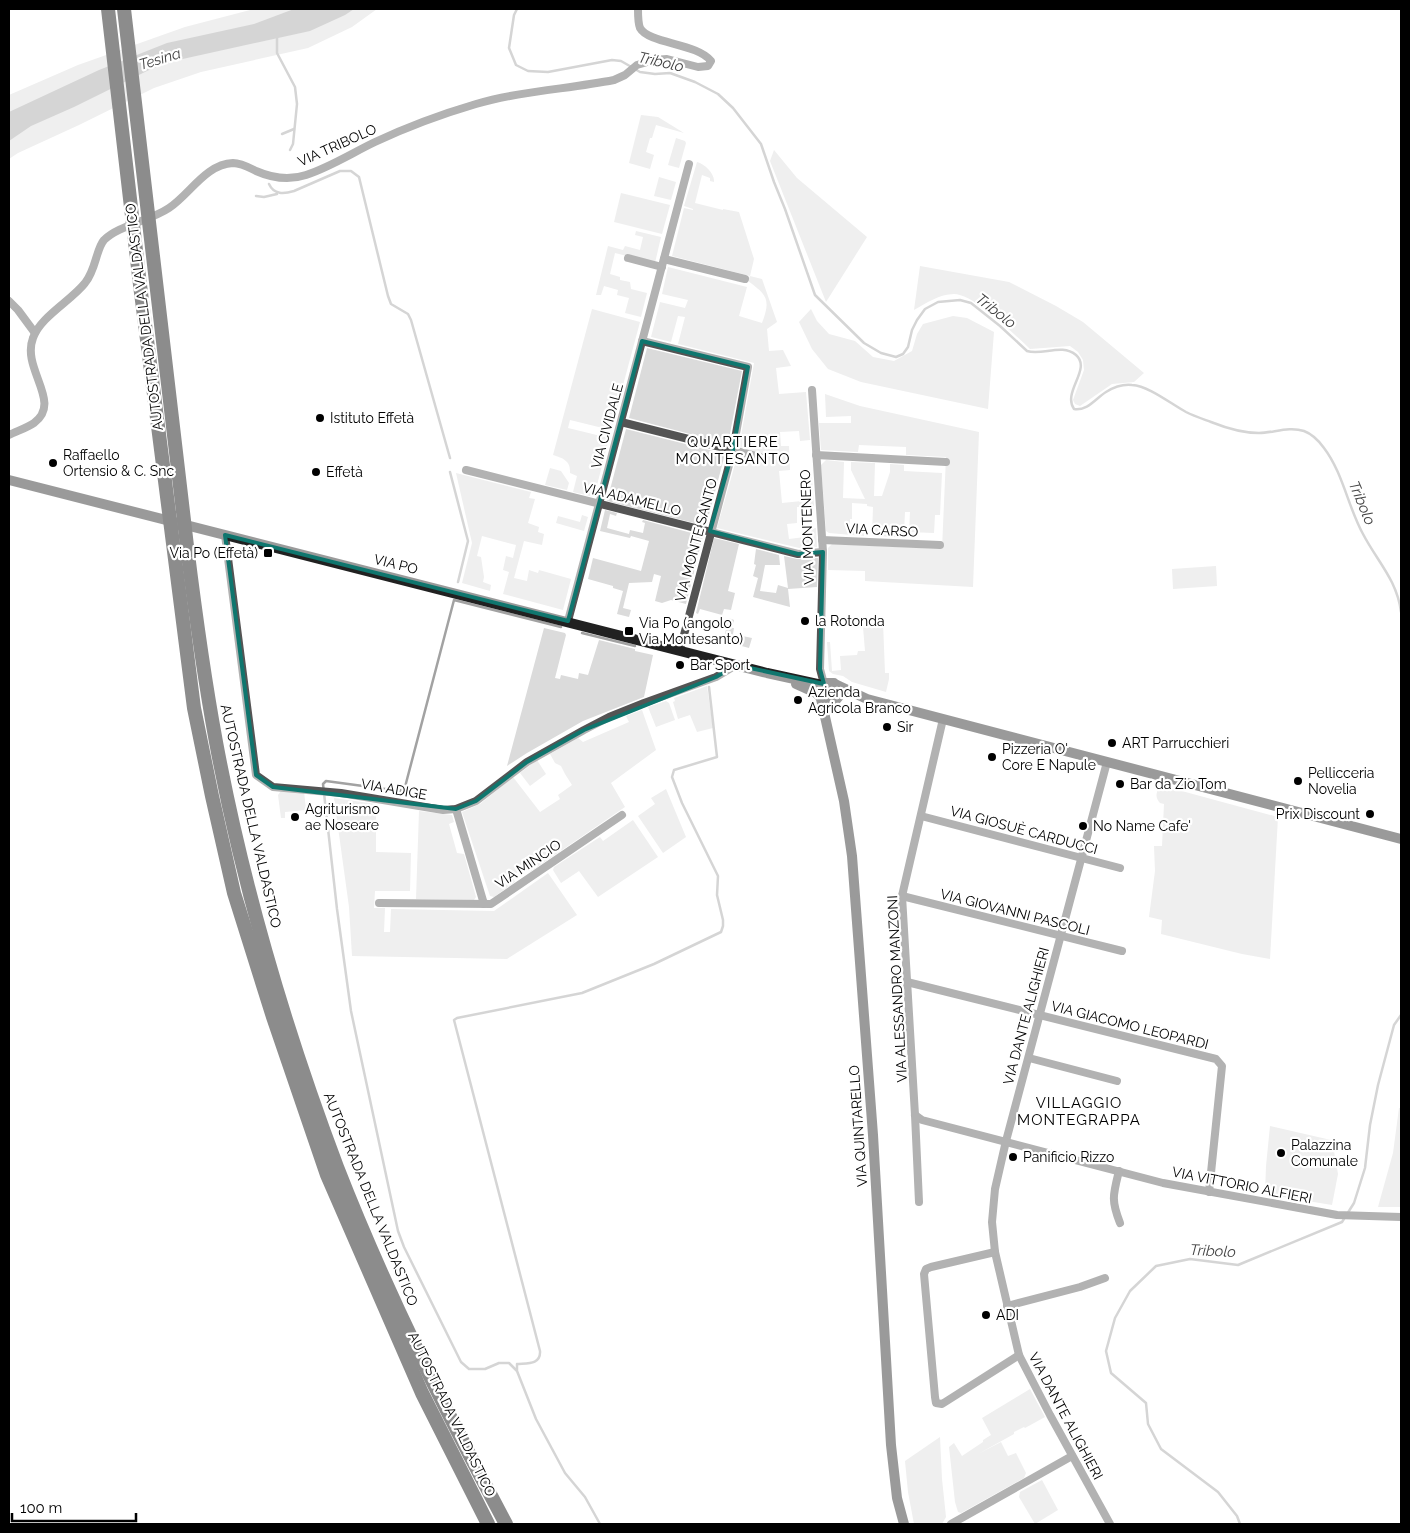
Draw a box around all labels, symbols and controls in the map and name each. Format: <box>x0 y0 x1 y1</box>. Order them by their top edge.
water label: Tesina <box>137 44 183 74</box>
water label: Tribolo <box>637 48 685 76</box>
street label: VIA TRIBOLO <box>295 121 379 169</box>
street label: AUTOSTRADA DELLA VALDASTICO <box>122 202 166 432</box>
water label: Tribolo <box>972 290 1020 332</box>
street label: VIA CIVIDALE <box>588 382 626 470</box>
place label: Istituto Effetà <box>330 410 414 426</box>
marker: Istituto Effetà <box>314 412 326 424</box>
district label: QUARTIERE MONTESANTO <box>676 433 790 468</box>
place label: Raffaello Ortensio & C. Snc <box>63 447 174 479</box>
marker: Raffaello Ortensio & C. Snc <box>47 457 59 469</box>
place label: Effetà <box>326 464 363 480</box>
marker: Effetà <box>310 466 322 478</box>
street label: VIA MONTENERO <box>797 469 817 585</box>
street label: VIA MONTE SANTO <box>672 477 720 603</box>
water label: Tribolo <box>1345 478 1379 528</box>
street label: VIA ADAMELLO <box>581 479 683 519</box>
street label: VIA CARSO <box>845 520 919 540</box>
place label: Via Po (Effetà) <box>169 545 258 561</box>
marker: Via Po (Effetà) <box>262 547 274 559</box>
street label: VIA PO <box>372 551 420 577</box>
place label: la Rotonda <box>815 613 885 629</box>
place label: Via Po (angolo Via Montesanto) <box>639 615 743 647</box>
marker: la Rotonda <box>799 615 811 627</box>
marker: Via Po (angolo Via Montesanto) <box>623 625 635 637</box>
place label: Bar Sport <box>690 657 750 673</box>
marker: Bar Sport <box>674 659 686 671</box>
place label: Azienda Agricola Branco <box>808 684 911 716</box>
marker: Azienda Agricola Branco <box>792 694 804 706</box>
street label: AUTOSTRADA DELLA VALDASTICO <box>217 703 285 929</box>
place label: Sir <box>897 719 914 735</box>
marker: Sir <box>881 721 893 733</box>
place label: ART Parrucchieri <box>1122 735 1229 751</box>
marker: ART Parrucchieri <box>1106 737 1118 749</box>
place label: Pizzeria O' Core E Napule <box>1002 741 1096 773</box>
marker: Pizzeria O' Core E Napule <box>986 751 998 763</box>
place label: Pellicceria Novelia <box>1308 765 1375 797</box>
street label: VIA ADIGE <box>360 775 428 803</box>
marker: Pellicceria Novelia <box>1292 775 1304 787</box>
place label: Bar da Zio Tom <box>1130 776 1227 792</box>
marker: Bar da Zio Tom <box>1114 778 1126 790</box>
place label: Agriturismo ae Noseare <box>305 801 380 833</box>
street label: VIA GIOSUÈ CARDUCCI <box>949 802 1100 857</box>
place label: Prix Discount <box>1276 806 1360 822</box>
marker: Prix Discount <box>1364 808 1376 820</box>
marker: Agriturismo ae Noseare <box>289 811 301 823</box>
place label: No Name Cafe' <box>1093 818 1191 834</box>
marker: No Name Cafe' <box>1077 820 1089 832</box>
street label: VIA MINCIO <box>492 836 564 892</box>
street label: VIA GIOVANNI PASCOLI <box>939 886 1091 938</box>
street label: VIA ALESSANDRO MANZONI <box>884 895 910 1083</box>
street label: VIA DANTE ALIGHIERI <box>1000 945 1052 1087</box>
street label: VIA GIACOMO LEOPARDI <box>1050 998 1210 1052</box>
street label: VIA QUINTARELLO <box>846 1065 870 1187</box>
street label: AUTOSTRADA DELLA VALDASTICO <box>321 1090 421 1308</box>
district label: VILLAGGIO MONTEGRAPPA <box>1017 1094 1141 1129</box>
place label: Palazzina Comunale <box>1291 1137 1358 1169</box>
marker: Palazzina Comunale <box>1275 1147 1287 1159</box>
place label: Panificio Rizzo <box>1023 1149 1114 1165</box>
marker: Panificio Rizzo <box>1007 1151 1019 1163</box>
street label: VIA VITTORIO ALFIERI <box>1171 1164 1313 1206</box>
water label: Tribolo <box>1190 1241 1236 1261</box>
place label: ADI <box>996 1307 1019 1323</box>
marker: ADI <box>980 1309 992 1321</box>
street label: AUTOSTRADA VALDASTICO <box>405 1329 499 1499</box>
street label: VIA DANTE ALIGHIERI <box>1026 1350 1106 1482</box>
scale bar <box>12 1490 136 1522</box>
text: 100 m <box>20 1499 62 1517</box>

